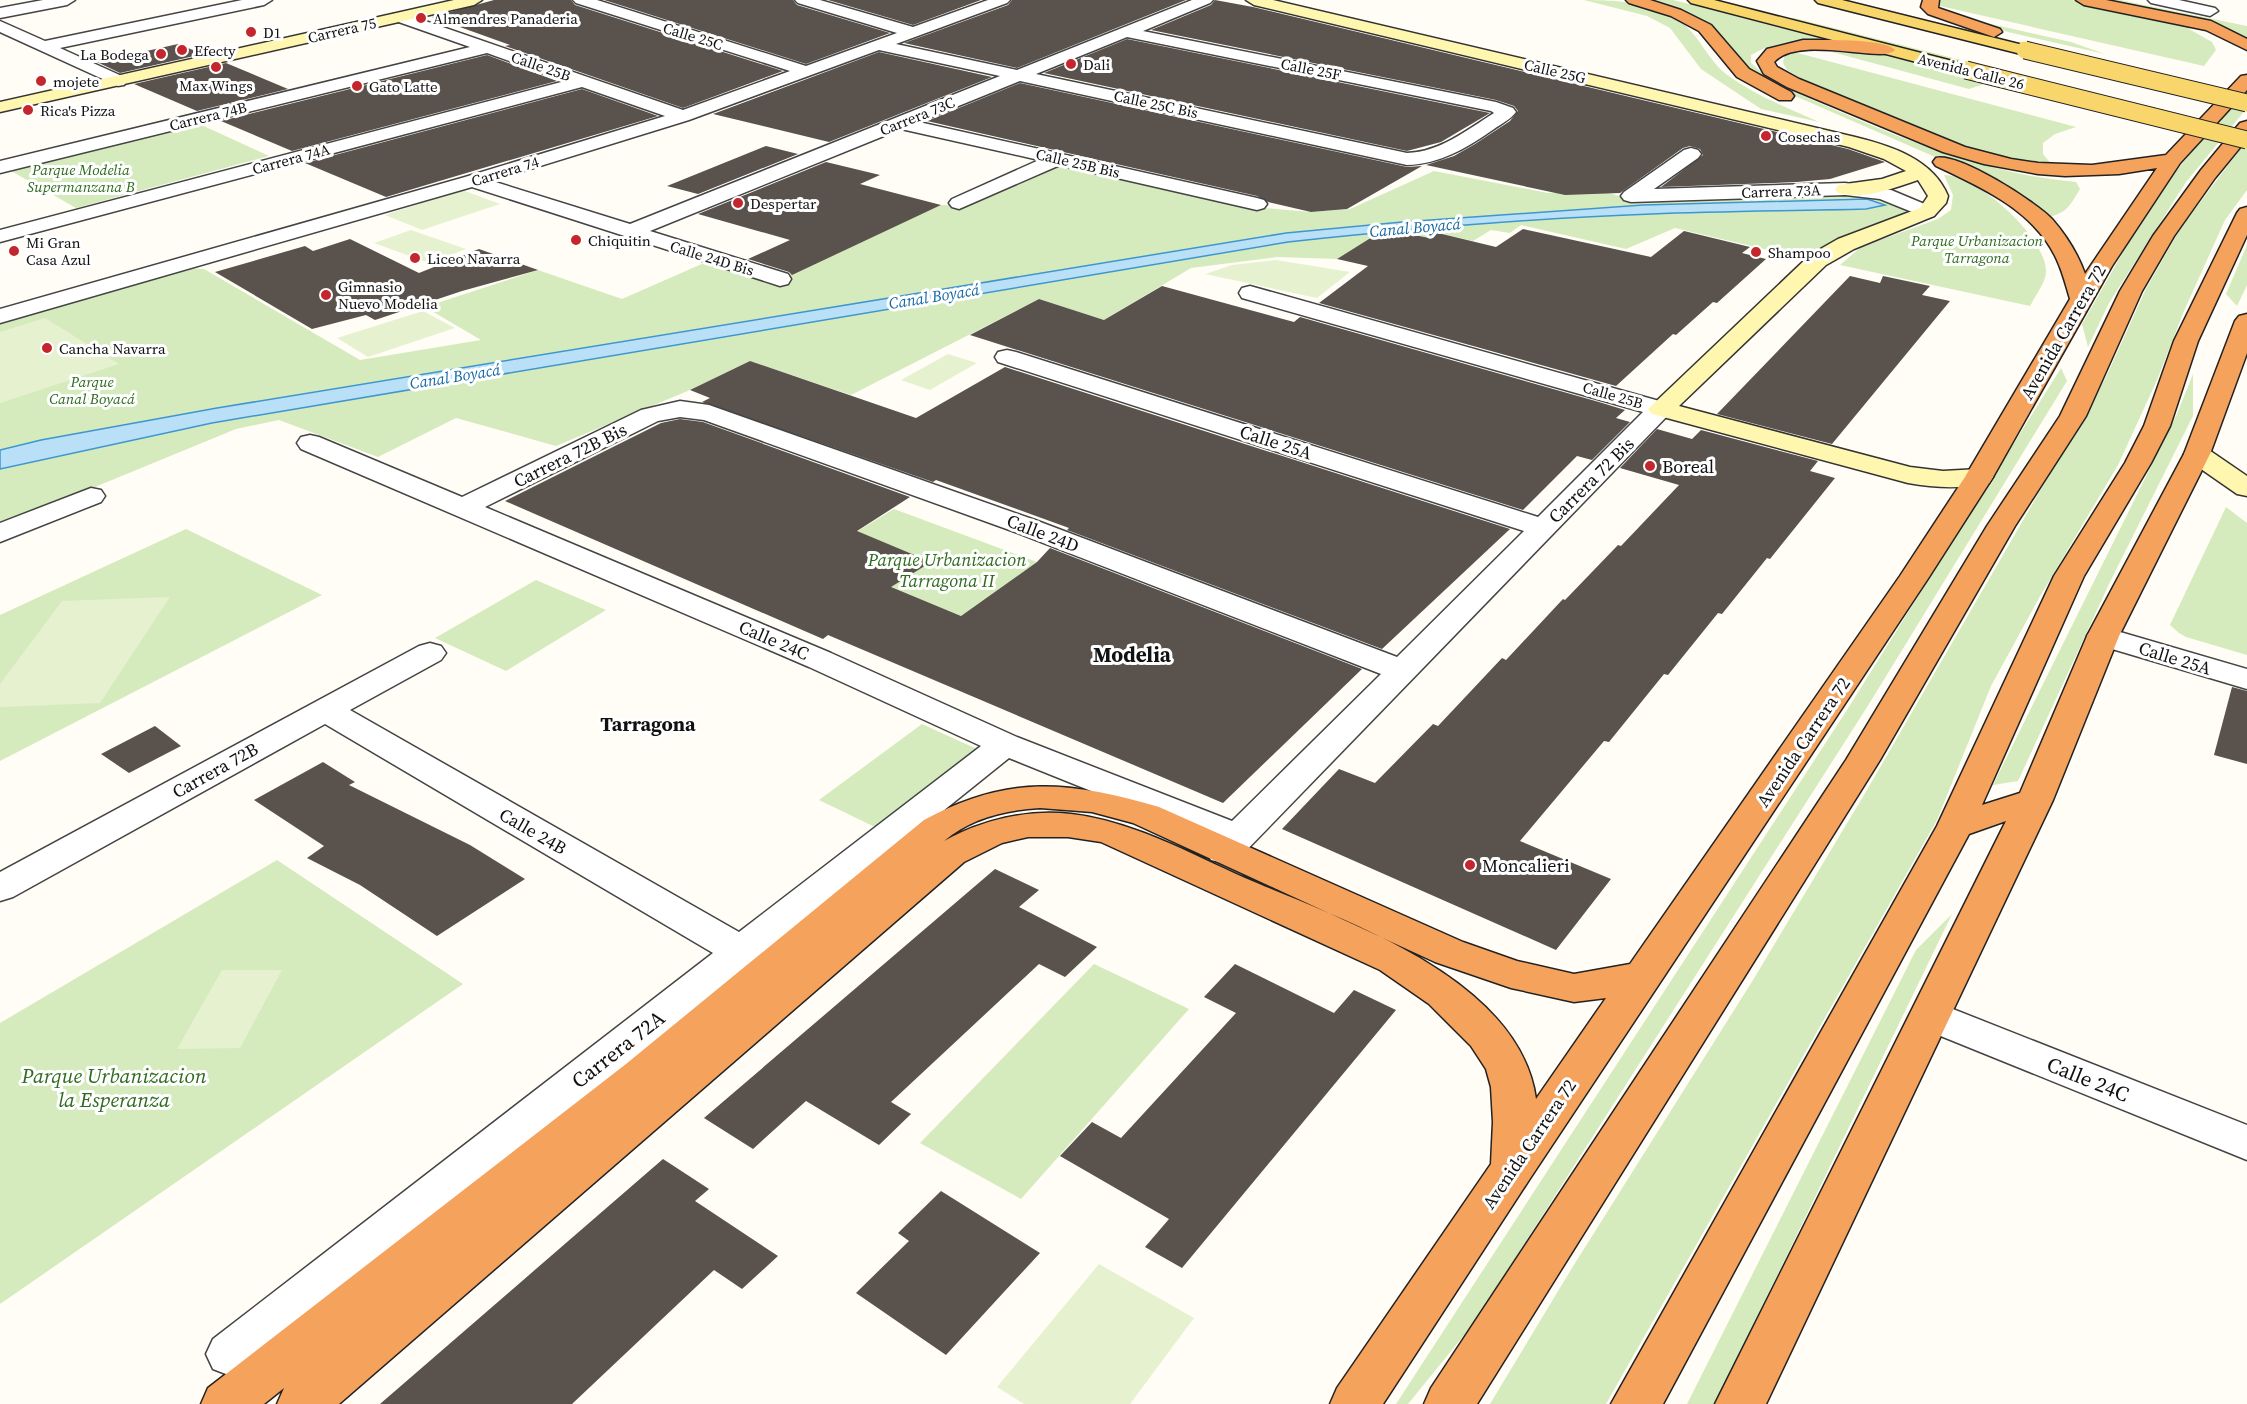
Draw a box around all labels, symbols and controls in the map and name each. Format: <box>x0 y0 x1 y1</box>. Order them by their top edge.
place label: Almendres Panaderia <box>433 8 578 29</box>
marker: Almendres Panaderia <box>414 11 428 25</box>
street label: Carrera 75 <box>306 12 378 48</box>
street label: Calle 25C <box>660 17 726 55</box>
place label: D1 <box>263 22 281 43</box>
marker: D1 <box>244 25 258 39</box>
place label: Efecty <box>194 40 236 61</box>
marker: Efecty <box>175 43 189 57</box>
place label: La Bodega <box>80 44 149 65</box>
street label: Calle 25B <box>508 46 574 86</box>
marker: La Bodega <box>154 47 168 61</box>
street label: Avenida Calle 26 <box>1915 48 2027 94</box>
street label: Calle 25F <box>1279 53 1343 85</box>
place label: Dali <box>1083 54 1110 75</box>
street label: Calle 25G <box>1522 54 1588 88</box>
marker: Dali <box>1064 57 1078 71</box>
marker: Max Wings <box>209 60 223 74</box>
place label: mojete <box>53 71 99 92</box>
marker: mojete <box>34 74 48 88</box>
place label: Max Wings <box>179 75 253 96</box>
place label: Gato Latte <box>369 76 438 97</box>
marker: Gato Latte <box>350 79 364 93</box>
street label: Calle 25C Bis <box>1112 85 1200 123</box>
street label: Carrera 73C <box>876 91 958 141</box>
street label: Carrera 74B <box>167 96 249 136</box>
place label: Rica's Pizza <box>40 100 116 121</box>
marker: Rica's Pizza <box>21 103 35 117</box>
place label: Cosechas <box>1778 126 1840 147</box>
marker: Cosechas <box>1759 129 1773 143</box>
street label: Carrera 74A <box>250 139 332 179</box>
street label: Calle 25B Bis <box>1034 143 1122 183</box>
street label: Carrera 74 <box>469 151 542 191</box>
park label: Parque Modelia Supermanzana B <box>27 159 135 197</box>
street label: Carrera 73A <box>1741 179 1821 203</box>
place label: Despertar <box>750 193 817 214</box>
marker: Despertar <box>731 196 745 210</box>
water label: Canal Boyacá <box>1368 212 1462 242</box>
place label: Chiquitin <box>588 230 651 251</box>
park label: Parque Urbanizacion Tarragona <box>1910 230 2044 268</box>
place label: Mi Gran Casa Azul <box>26 232 91 270</box>
marker: Chiquitin <box>569 233 583 247</box>
street label: Calle 24D Bis <box>667 235 757 281</box>
place label: Shampoo <box>1768 242 1831 263</box>
marker: Mi Gran Casa Azul <box>7 244 21 258</box>
marker: Shampoo <box>1749 245 1763 259</box>
place label: Liceo Navarra <box>427 248 521 269</box>
marker: Liceo Navarra <box>408 251 422 265</box>
street label: Avenida Carrera 72 <box>2014 260 2112 404</box>
place label: Gimnasio Nuevo Modelia <box>338 276 438 314</box>
water label: Canal Boyacá <box>887 278 982 314</box>
marker: Gimnasio Nuevo Modelia <box>319 288 333 302</box>
place label: Cancha Navarra <box>59 338 166 359</box>
marker: Cancha Navarra <box>40 341 54 355</box>
water label: Canal Boyacá <box>408 358 503 394</box>
park label: Parque Canal Boyacá <box>49 371 135 409</box>
street label: Calle 25B <box>1580 376 1646 414</box>
street label: Carrera 72B Bis <box>509 417 631 493</box>
street label: Calle 25A <box>1237 419 1315 465</box>
street label: Carrera 72 Bis <box>1543 431 1640 528</box>
place label: Boreal <box>1662 454 1714 479</box>
marker: Boreal <box>1643 459 1657 473</box>
street label: Calle 24D <box>1003 508 1083 558</box>
park label: Parque Urbanizacion Tarragona II <box>867 547 1026 593</box>
street label: Calle 24C <box>735 614 813 666</box>
street label: Calle 25A <box>2136 635 2214 681</box>
district label: Modelia <box>1093 640 1172 669</box>
street label: Avenida Carrera 72 <box>1750 672 1856 812</box>
district label: Tarragona <box>600 710 696 738</box>
street label: Carrera 72B <box>167 736 263 804</box>
street label: Calle 24B <box>495 802 571 860</box>
place label: Moncalieri <box>1482 853 1570 878</box>
marker: Moncalieri <box>1463 858 1477 872</box>
street label: Carrera 72A <box>565 1003 671 1095</box>
street label: Calle 24C <box>2043 1049 2133 1109</box>
park label: Parque Urbanizacion la Esperanza <box>21 1061 207 1114</box>
street label: Avenida Carrera 72 <box>1476 1074 1582 1214</box>

